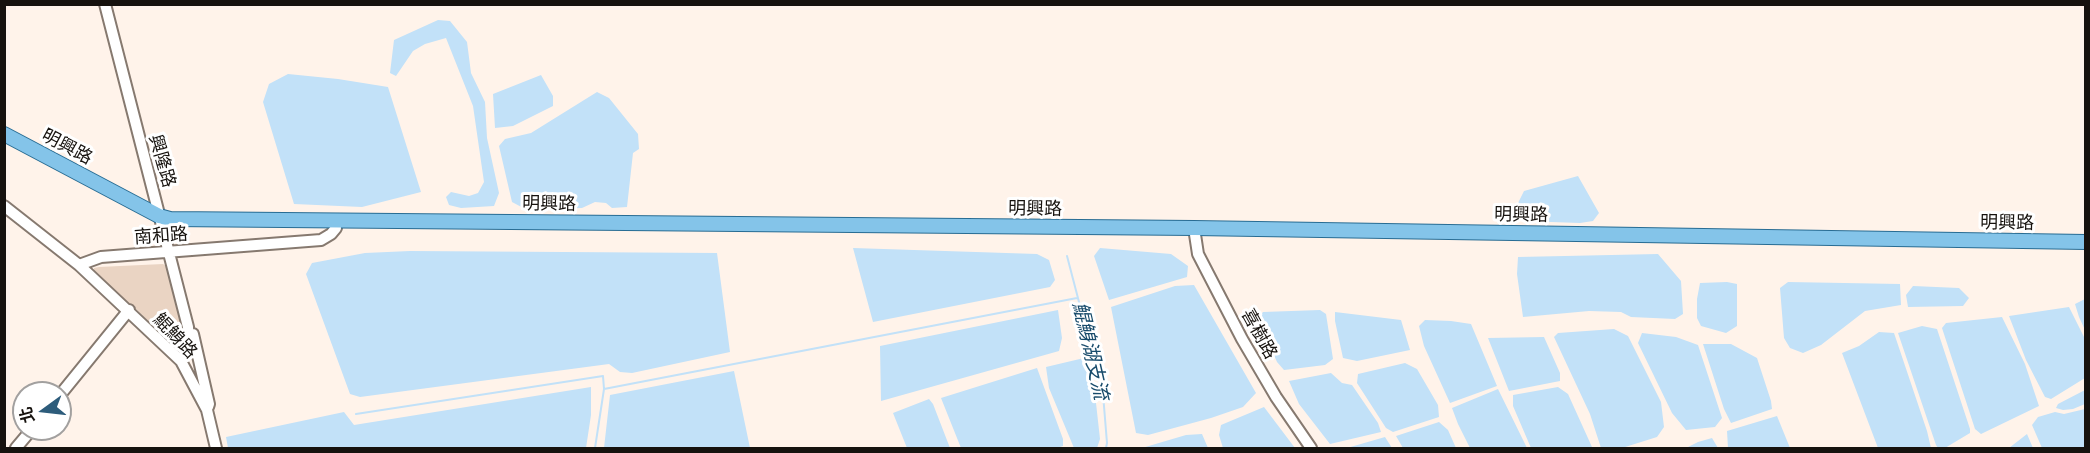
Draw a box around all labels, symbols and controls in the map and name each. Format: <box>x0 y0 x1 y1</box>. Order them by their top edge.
street label: 明興路 <box>38 125 96 169</box>
street label: 興隆路 <box>144 132 180 190</box>
street label: 明興路 <box>522 193 576 215</box>
street label: 明興路 <box>1008 198 1062 220</box>
street label: 明興路 <box>1494 204 1548 226</box>
street label: 明興路 <box>1980 212 2034 234</box>
street label: 南和路 <box>133 223 189 249</box>
water label: 鯤鯓湖支流 <box>1067 300 1113 402</box>
street label: 喜樹路 <box>1236 305 1282 363</box>
street label: 鯤鯓路 <box>149 309 201 363</box>
north arrow <box>12 381 72 441</box>
text: 北 <box>15 405 38 425</box>

